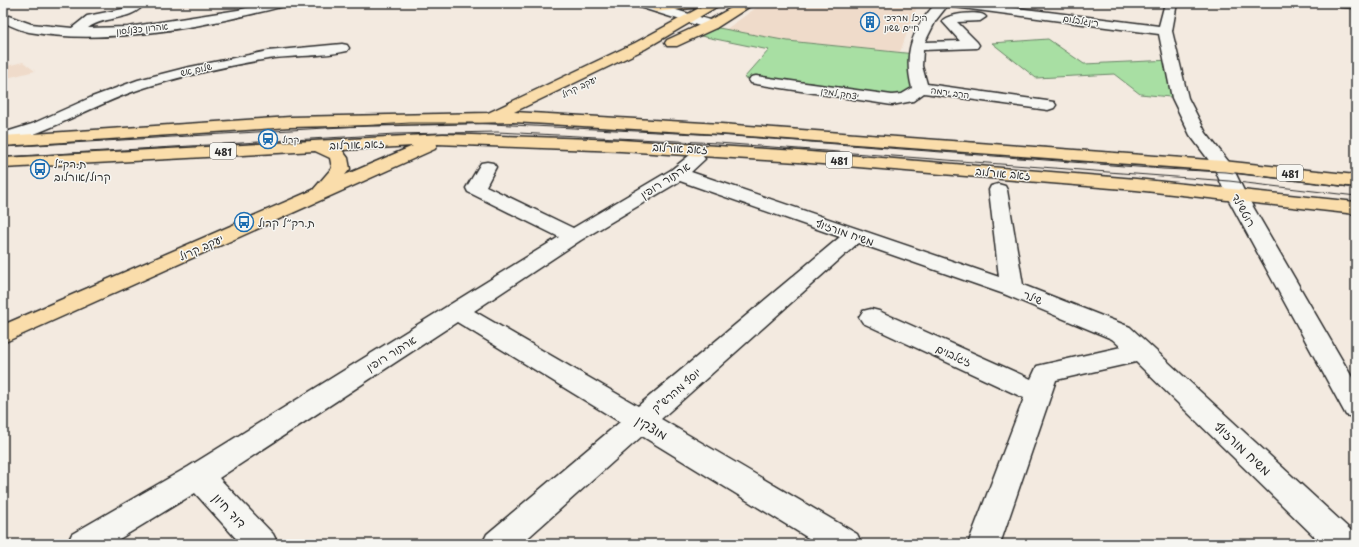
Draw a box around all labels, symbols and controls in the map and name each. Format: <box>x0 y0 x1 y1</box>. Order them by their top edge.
place label: היכל מרדכי חיים ששון <box>884 10 927 34</box>
building icon: היכל מרדכי חיים ששון <box>859 11 881 33</box>
street label: רינגלבלום <box>1062 11 1100 29</box>
street label: אהרון כצנלסון <box>115 18 169 38</box>
street label: שלום אש <box>179 58 214 79</box>
street label: יעקב קרול <box>559 71 599 101</box>
street label: הרב ירמה <box>930 82 970 102</box>
street label: יצחק למדן <box>820 83 860 103</box>
station icon: קרול <box>257 128 279 150</box>
place label: קרול <box>282 132 299 146</box>
street label: זאב אורלוב <box>329 135 385 153</box>
street label: זאב אורלוב <box>652 138 708 158</box>
road number: 481 <box>210 143 236 159</box>
road number: 481 <box>826 152 852 168</box>
place label: ת.רק״ל קרול/אורלוב <box>54 155 111 185</box>
street label: ארתור רופין <box>637 157 693 203</box>
bus stop icon: ת.רק״ל קרול/אורלוב <box>29 158 51 180</box>
street label: זאב אורלוב <box>975 162 1031 184</box>
road number: 481 <box>1277 165 1303 181</box>
street label: רוטשילד <box>1228 190 1260 230</box>
bus stop icon: ת.רק״ל קרול <box>233 211 255 233</box>
place label: ת.רק״ל קרול <box>258 214 315 231</box>
street label: משיח מורזיוף <box>813 214 877 250</box>
street label: יעקב קרול <box>176 230 226 264</box>
street label: שילר <box>1021 285 1046 309</box>
street label: ארתור רופין <box>363 331 419 375</box>
street label: זיגלבוים <box>933 340 975 370</box>
street label: יוסף מהרש"ק <box>648 364 704 416</box>
street label: מוצקין <box>633 410 671 444</box>
street label: משיח מורזיוף <box>1210 416 1276 480</box>
street label: דוד חיון <box>209 488 251 532</box>

